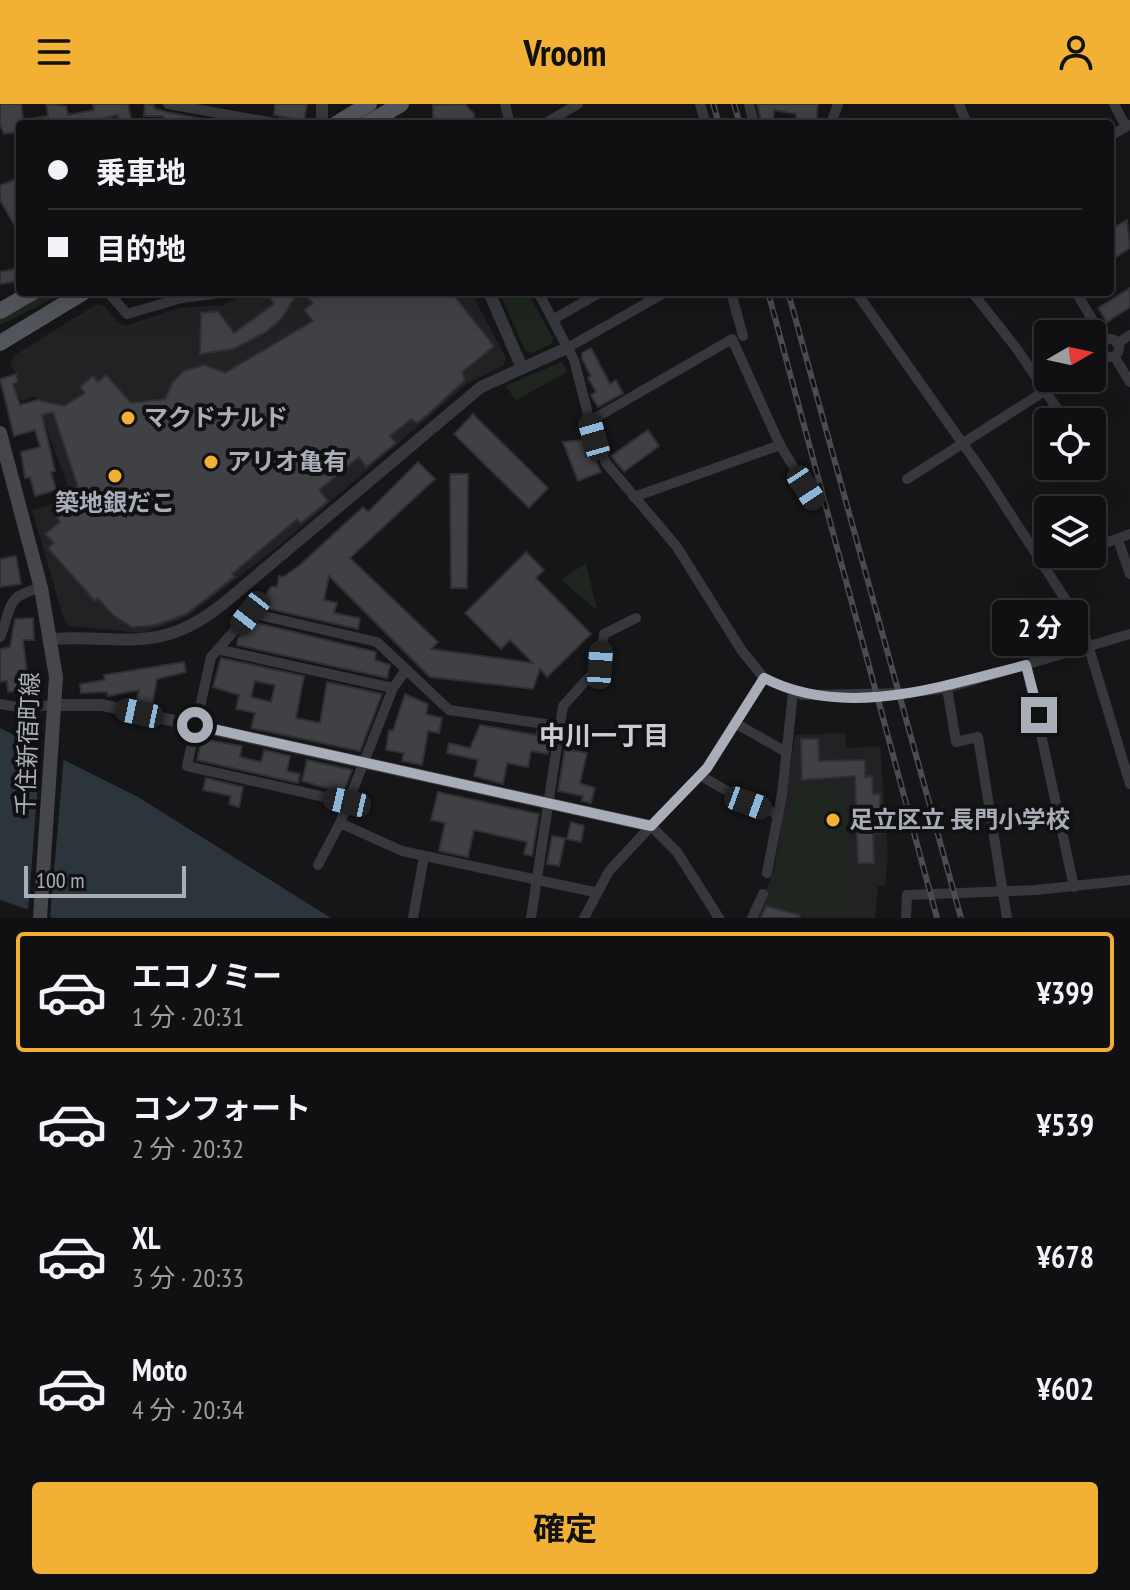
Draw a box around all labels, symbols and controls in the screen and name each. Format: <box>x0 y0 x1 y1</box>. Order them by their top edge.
text: Vroom <box>524 29 606 76</box>
icon: menu <box>32 30 76 74</box>
icon: person <box>1054 30 1098 74</box>
text: 乗車地 <box>96 152 186 191</box>
text: 目的地 <box>96 229 186 268</box>
north arrow <box>1034 320 1106 392</box>
map controls <box>1034 320 1106 568</box>
place label: マクドナルド <box>144 402 288 433</box>
button: locate <box>1034 408 1106 480</box>
marker: マクドナルド <box>119 409 137 427</box>
car <box>576 411 612 463</box>
place label: アリオ亀有 <box>227 446 347 477</box>
marker: アリオ亀有 <box>202 453 220 471</box>
car <box>783 461 829 515</box>
marker: 築地銀だこ <box>106 467 124 485</box>
place label: 築地銀だこ <box>55 487 175 518</box>
button: layers <box>1034 496 1106 568</box>
car <box>226 587 274 639</box>
callout: 2 分 <box>991 599 1087 655</box>
text: 2 分 <box>1018 611 1062 644</box>
car <box>586 640 614 690</box>
street label: 千住新宿町線 <box>9 671 46 816</box>
car <box>113 696 165 730</box>
route end <box>1021 697 1057 733</box>
route start <box>177 707 213 743</box>
district label: 中川一丁目 <box>539 719 669 752</box>
car <box>721 784 775 822</box>
car <box>321 785 373 819</box>
place label: 足立区立 長門小学校 <box>849 804 1070 835</box>
marker: 足立区立 長門小学校 <box>824 811 842 829</box>
scale bar <box>24 862 186 898</box>
text: 100 m <box>36 866 85 894</box>
icon: car <box>36 956 108 1028</box>
text: エコノミー <box>132 956 282 995</box>
text: ¥399 <box>1037 973 1094 1012</box>
text: 1 分 · 20:31 <box>132 1000 244 1033</box>
icon: car <box>36 1088 108 1160</box>
text: コンフォート <box>132 1088 311 1127</box>
text: ¥539 <box>1037 1105 1094 1144</box>
text: 2 分 · 20:32 <box>132 1132 244 1165</box>
text: XL <box>132 1218 161 1257</box>
icon: car <box>36 1220 108 1292</box>
text: ¥678 <box>1037 1237 1094 1276</box>
text: 3 分 · 20:33 <box>132 1261 244 1294</box>
text: Moto <box>132 1350 187 1389</box>
icon: car <box>36 1352 108 1424</box>
text: ¥602 <box>1037 1369 1094 1408</box>
text: 4 分 · 20:34 <box>132 1393 244 1426</box>
button: 確定 <box>32 1482 1098 1574</box>

